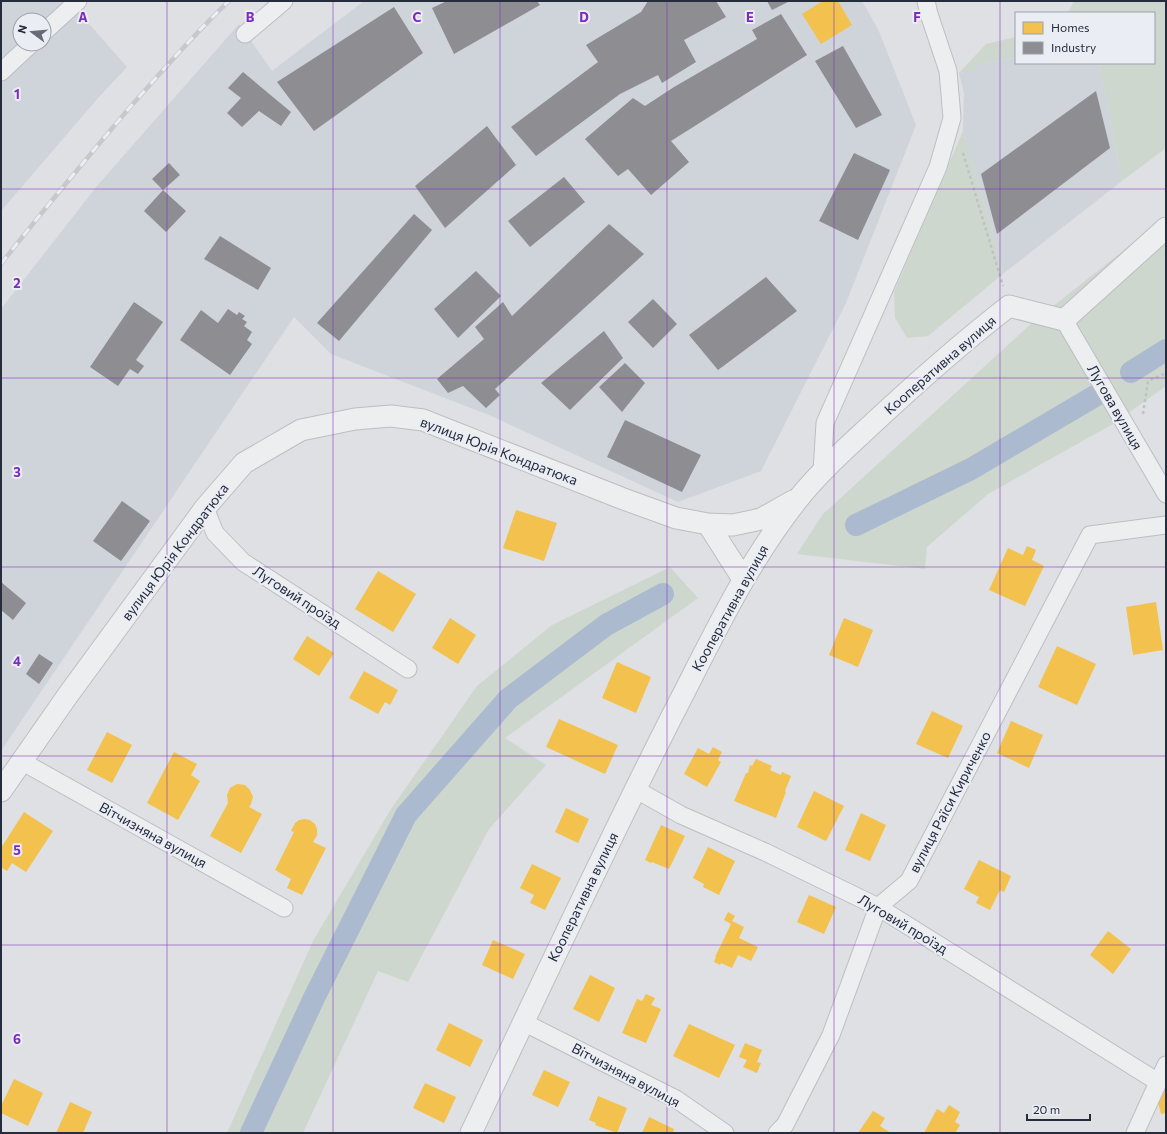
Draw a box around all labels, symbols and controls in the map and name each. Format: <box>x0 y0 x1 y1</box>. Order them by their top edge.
text: A <box>78 9 88 25</box>
text: B <box>246 9 255 25</box>
text: C <box>413 9 422 25</box>
text: D <box>579 9 589 25</box>
text: E <box>746 9 754 25</box>
text: F <box>913 9 921 25</box>
north arrow <box>12 12 52 52</box>
legend <box>1015 12 1155 64</box>
text: Homes <box>1051 20 1089 34</box>
text: N <box>15 23 29 35</box>
text: Industry <box>1051 40 1096 54</box>
text: 1 <box>14 86 20 102</box>
text: 2 <box>13 275 21 291</box>
street label: Кооперативна вулиця <box>880 312 999 418</box>
street label: Лугова вулиця <box>1084 361 1147 452</box>
street label: вулиця Юрія Кондратюка <box>418 413 580 488</box>
text: 3 <box>13 464 21 480</box>
street label: вулиця Юрія Кондратюка <box>118 480 232 624</box>
street label: Кооперативна вулиця <box>688 541 771 674</box>
street label: Луговий проїзд <box>250 562 344 631</box>
text: 4 <box>13 653 21 669</box>
street label: вулиця Раїси Кириченко <box>905 728 994 875</box>
street label: Вітчизняна вулиця <box>96 798 210 871</box>
street label: Кооперативна вулиця <box>544 829 621 964</box>
text: 5 <box>13 842 21 858</box>
street label: Луговий проїзд <box>855 890 951 957</box>
text: 6 <box>13 1031 21 1047</box>
street label: Вітчизняна вулиця <box>569 1039 683 1110</box>
scale bar <box>1027 1096 1090 1122</box>
text: 20 m <box>1033 1102 1060 1116</box>

